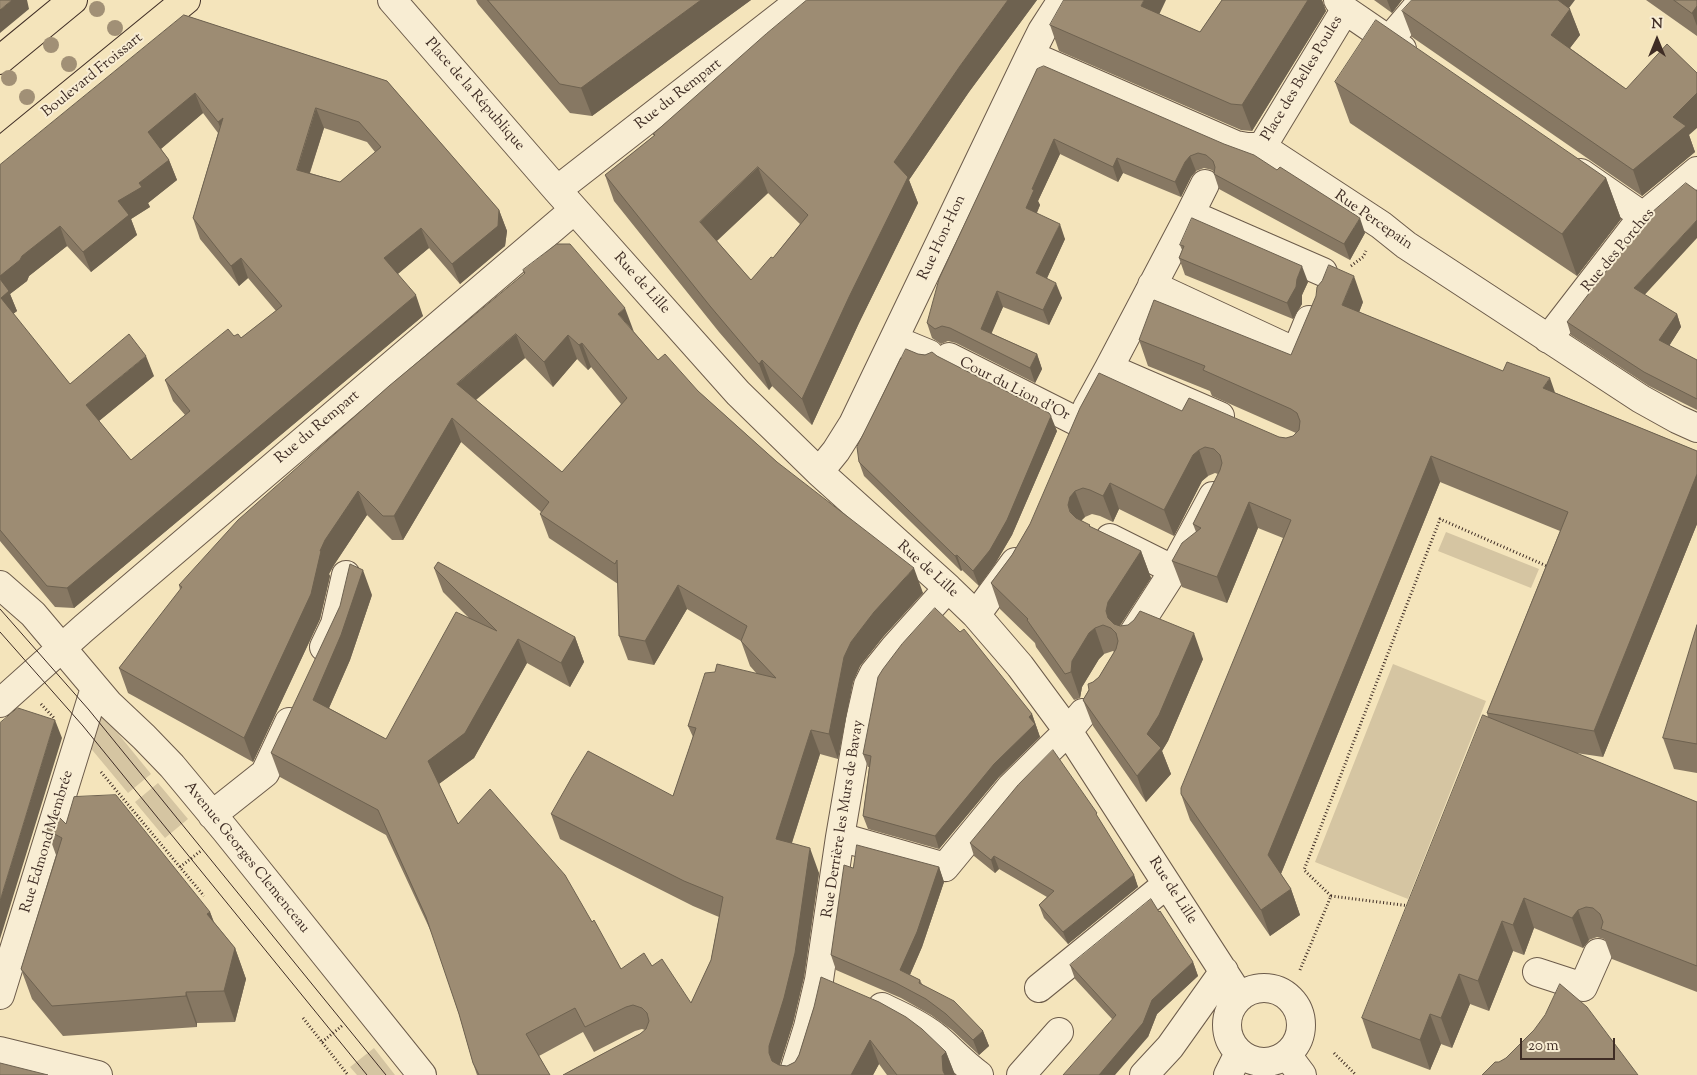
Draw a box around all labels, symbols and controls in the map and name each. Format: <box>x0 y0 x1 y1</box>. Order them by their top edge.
street label: Place des Belles Poules <box>1258 13 1348 145</box>
north arrow <box>1632 15 1682 65</box>
text: N <box>1651 15 1663 35</box>
street label: Boulevard Froissart <box>39 30 147 122</box>
street label: Place de la République <box>420 35 528 155</box>
street label: Rue du Rempart <box>632 56 726 134</box>
street label: Rue Percepain <box>1330 187 1416 255</box>
street label: Rue Hon-Hon <box>915 193 971 283</box>
street label: Rue des Porches <box>1579 206 1659 296</box>
street label: Rue de Lille <box>609 250 673 318</box>
street label: Cour du Lion d'Or <box>956 354 1072 426</box>
street label: Rue du Rempart <box>272 387 364 469</box>
street label: Rue de Lille <box>893 538 961 602</box>
street label: Rue Derrière les Murs de Bavay <box>819 719 869 919</box>
street label: Rue Edmond Membrée <box>18 769 78 915</box>
street label: Avenue Georges Clemenceau <box>179 779 313 937</box>
street label: Rue de Lille <box>1144 854 1200 928</box>
scale bar <box>1522 1028 1617 1060</box>
text: 20 m <box>1528 1036 1559 1057</box>

